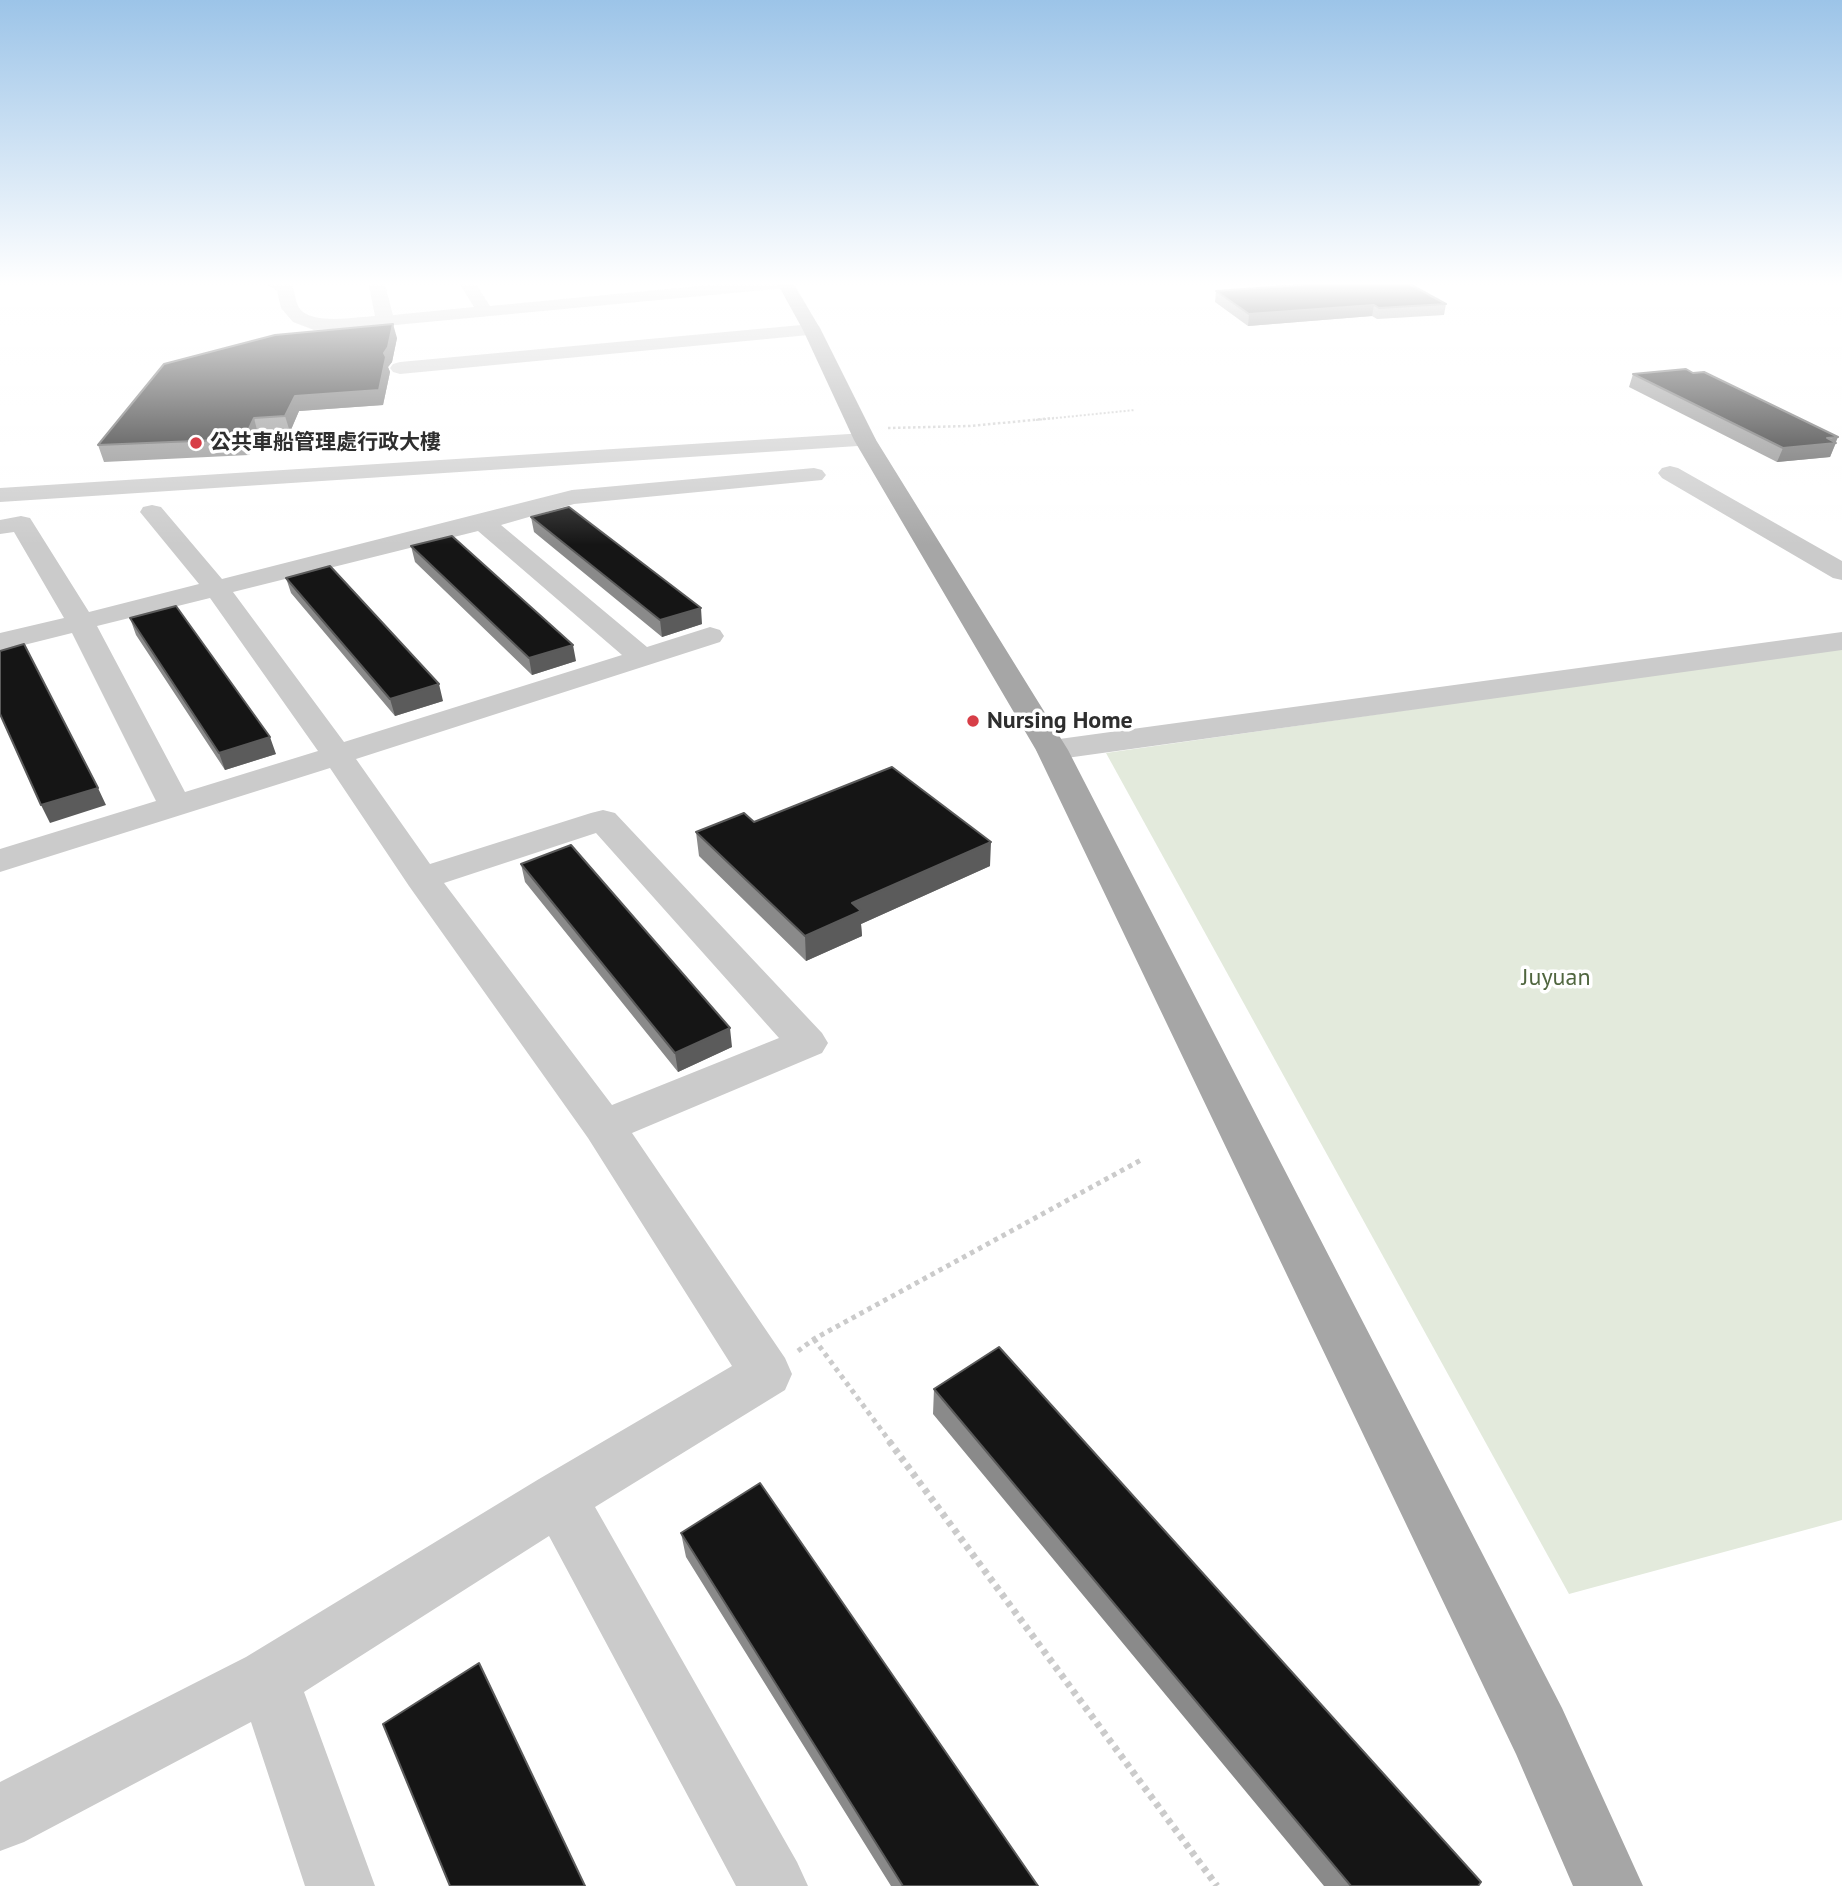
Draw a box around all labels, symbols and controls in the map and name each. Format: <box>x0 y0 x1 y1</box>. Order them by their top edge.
place label: 公共車船管理處行政大樓 <box>210 430 441 456</box>
marker: 公共車船管理處行政大樓 <box>188 435 204 451</box>
place label: Nursing Home <box>987 707 1133 735</box>
marker: Nursing Home <box>965 713 981 729</box>
park label: Juyuan <box>1521 964 1591 992</box>

